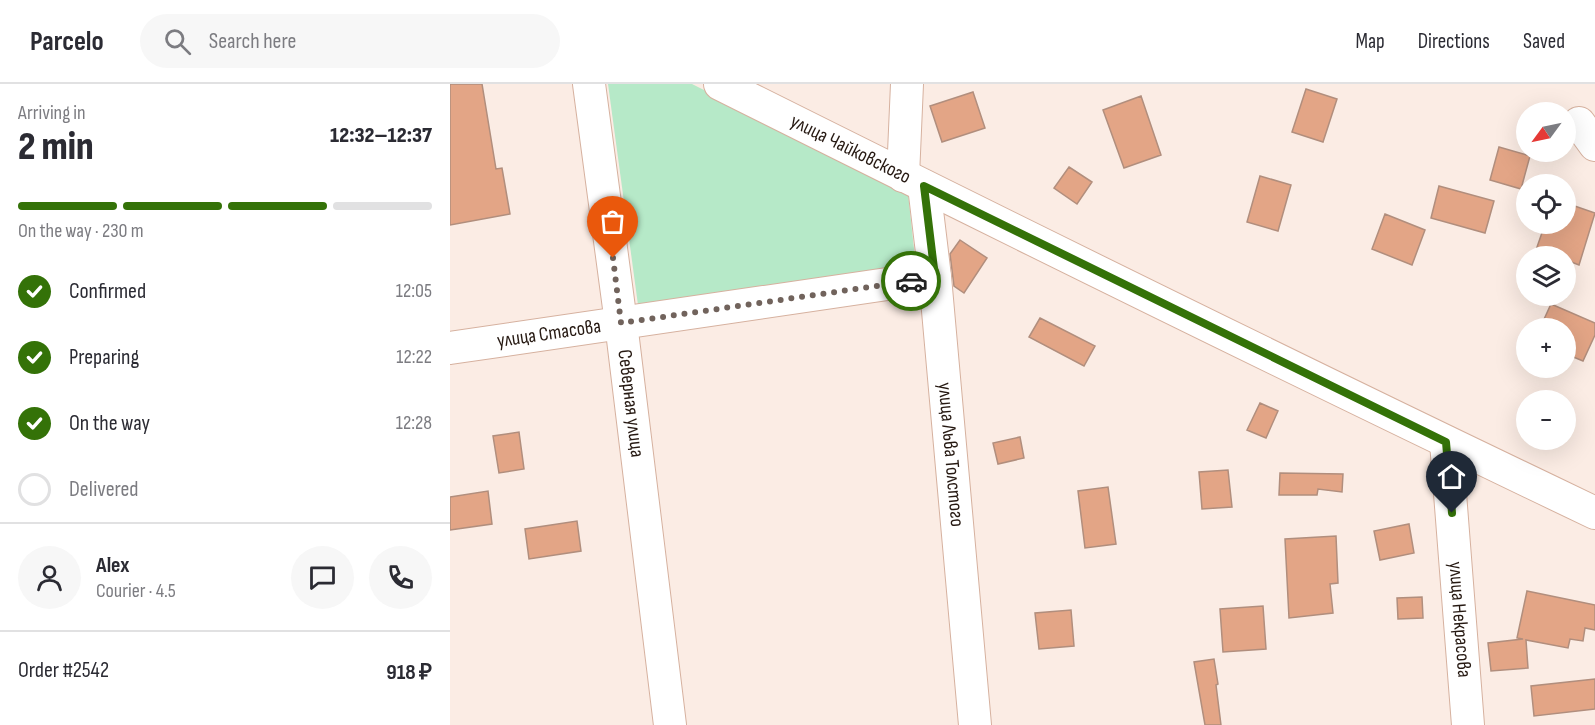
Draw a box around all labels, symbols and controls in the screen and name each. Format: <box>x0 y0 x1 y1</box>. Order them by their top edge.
search box <box>140 14 560 68</box>
text: Parcelo <box>30 25 104 58</box>
icon: search <box>161 25 194 58</box>
text: Search here <box>209 28 296 55</box>
text: Map <box>1355 29 1385 54</box>
text: Directions <box>1418 29 1490 54</box>
text: Saved <box>1523 29 1565 54</box>
text: Arriving in <box>18 101 86 125</box>
north arrow <box>1516 102 1576 162</box>
map controls <box>1516 102 1576 450</box>
street label: улица Чайковского <box>786 109 915 189</box>
text: 12:32–12:37 <box>330 122 432 149</box>
text: 2 min <box>18 124 94 171</box>
button: locate <box>1516 174 1576 234</box>
pin <box>587 196 638 258</box>
icon: bag <box>596 205 629 238</box>
text: On the way · 230 m <box>18 219 144 243</box>
button: layers <box>1516 246 1576 306</box>
courier <box>881 251 941 311</box>
icon: car <box>895 265 928 298</box>
icon: check <box>18 275 51 308</box>
text: Confirmed <box>69 278 146 305</box>
text: 12:05 <box>396 279 432 303</box>
street label: улица Стасова <box>495 314 602 353</box>
button: + <box>1516 318 1576 378</box>
icon: check <box>18 341 51 374</box>
text: Preparing <box>69 344 139 371</box>
text: 12:22 <box>396 345 432 369</box>
street label: Северная улица <box>612 348 649 459</box>
street label: улица Льва Толстого <box>932 381 969 528</box>
button: − <box>1516 390 1576 450</box>
icon: check <box>18 407 51 440</box>
text: On the way <box>69 410 150 437</box>
text: 12:28 <box>396 411 432 435</box>
pin <box>1426 451 1477 513</box>
icon: home <box>1435 460 1468 493</box>
text: Delivered <box>69 476 138 503</box>
button: person <box>18 546 81 609</box>
button: chat <box>291 546 354 609</box>
button: phone <box>369 546 432 609</box>
text: Alex <box>96 552 129 579</box>
street label: улица Некрасова <box>1443 561 1476 678</box>
text: Courier · 4.5 <box>96 579 176 603</box>
text: Order #2542 <box>18 657 109 684</box>
text: 918 ₽ <box>386 659 432 686</box>

